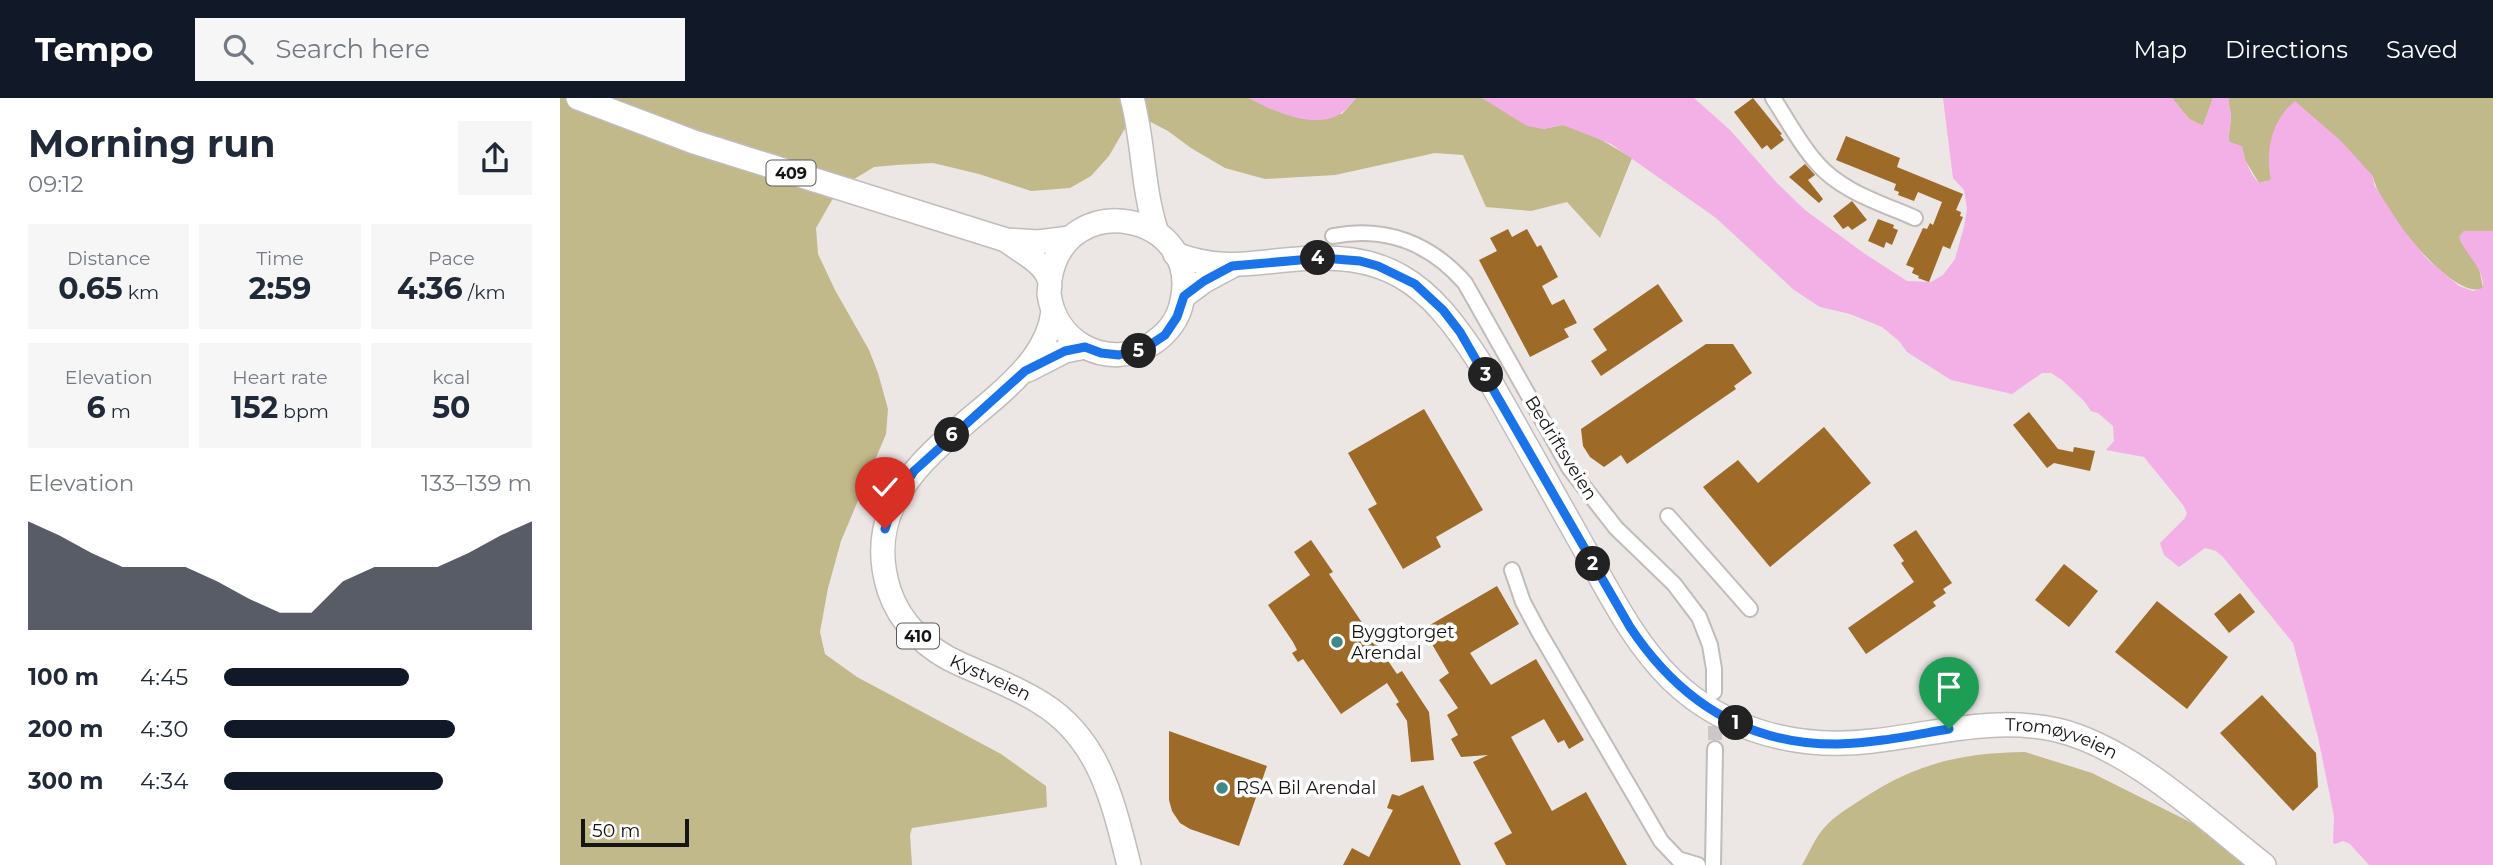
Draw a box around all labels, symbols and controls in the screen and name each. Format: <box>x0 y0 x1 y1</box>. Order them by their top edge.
search box <box>195 18 685 81</box>
text: Tempo <box>35 29 153 69</box>
icon: search <box>219 30 257 68</box>
text: Search here <box>275 33 430 65</box>
text: Map <box>2134 35 2187 64</box>
text: Directions <box>2225 35 2348 64</box>
text: Saved <box>2386 35 2458 64</box>
text: Morning run <box>28 120 276 167</box>
button: share <box>458 121 532 195</box>
road number: 409 <box>766 160 816 186</box>
text: 09:12 <box>28 170 83 198</box>
pin: 4 <box>1300 240 1336 276</box>
text: 4 <box>1311 246 1324 269</box>
text: Distance <box>67 247 150 270</box>
text: Time <box>256 247 304 270</box>
text: Pace <box>428 247 475 270</box>
text: 0.65 <box>58 270 123 307</box>
text: 2:59 <box>249 270 311 307</box>
text: 4:36 <box>397 270 463 307</box>
text: km <box>123 281 159 304</box>
text: /km <box>463 281 506 304</box>
pin: 5 <box>1122 334 1156 368</box>
text: 5 <box>1133 339 1144 362</box>
pin: 3 <box>1468 358 1504 392</box>
text: 3 <box>1480 363 1491 386</box>
text: Elevation <box>65 366 153 389</box>
text: Heart rate <box>232 366 328 389</box>
text: kcal <box>432 366 470 389</box>
text: 6 <box>87 389 106 426</box>
text: 152 <box>231 389 278 426</box>
text: 50 <box>432 389 470 426</box>
street label: Bedriftsveien <box>1520 392 1602 504</box>
text: m <box>106 400 131 423</box>
text: bpm <box>278 400 329 423</box>
pin: 6 <box>934 418 970 452</box>
text: 6 <box>945 423 958 446</box>
pin <box>855 457 915 529</box>
icon: check <box>866 468 904 506</box>
text: Elevation <box>28 469 134 497</box>
text: 133–139 m <box>421 469 532 497</box>
pin: 2 <box>1576 546 1610 582</box>
text: 2 <box>1587 552 1598 575</box>
place label: Byggtorget Arendal <box>1351 621 1454 664</box>
road number: 410 <box>897 624 939 649</box>
marker: Byggtorget Arendal <box>1329 634 1345 650</box>
street label: Kystveien <box>946 650 1035 706</box>
pin <box>1919 657 1979 729</box>
text: 100 m <box>28 663 99 691</box>
text: 4:45 <box>140 663 188 691</box>
icon: arrive <box>1930 668 1968 706</box>
pin: 1 <box>1718 706 1754 740</box>
text: 1 <box>1732 711 1739 734</box>
street label: Tromøyveien <box>2005 714 2121 764</box>
text: 200 m <box>28 715 103 743</box>
text: 4:30 <box>140 715 188 743</box>
text: 300 m <box>28 767 104 795</box>
text: 4:34 <box>140 767 188 795</box>
place label: RSA Bil Arendal <box>1236 777 1376 799</box>
marker: RSA Bil Arendal <box>1214 780 1230 796</box>
scale bar <box>581 816 690 848</box>
text: 50 m <box>592 819 640 842</box>

